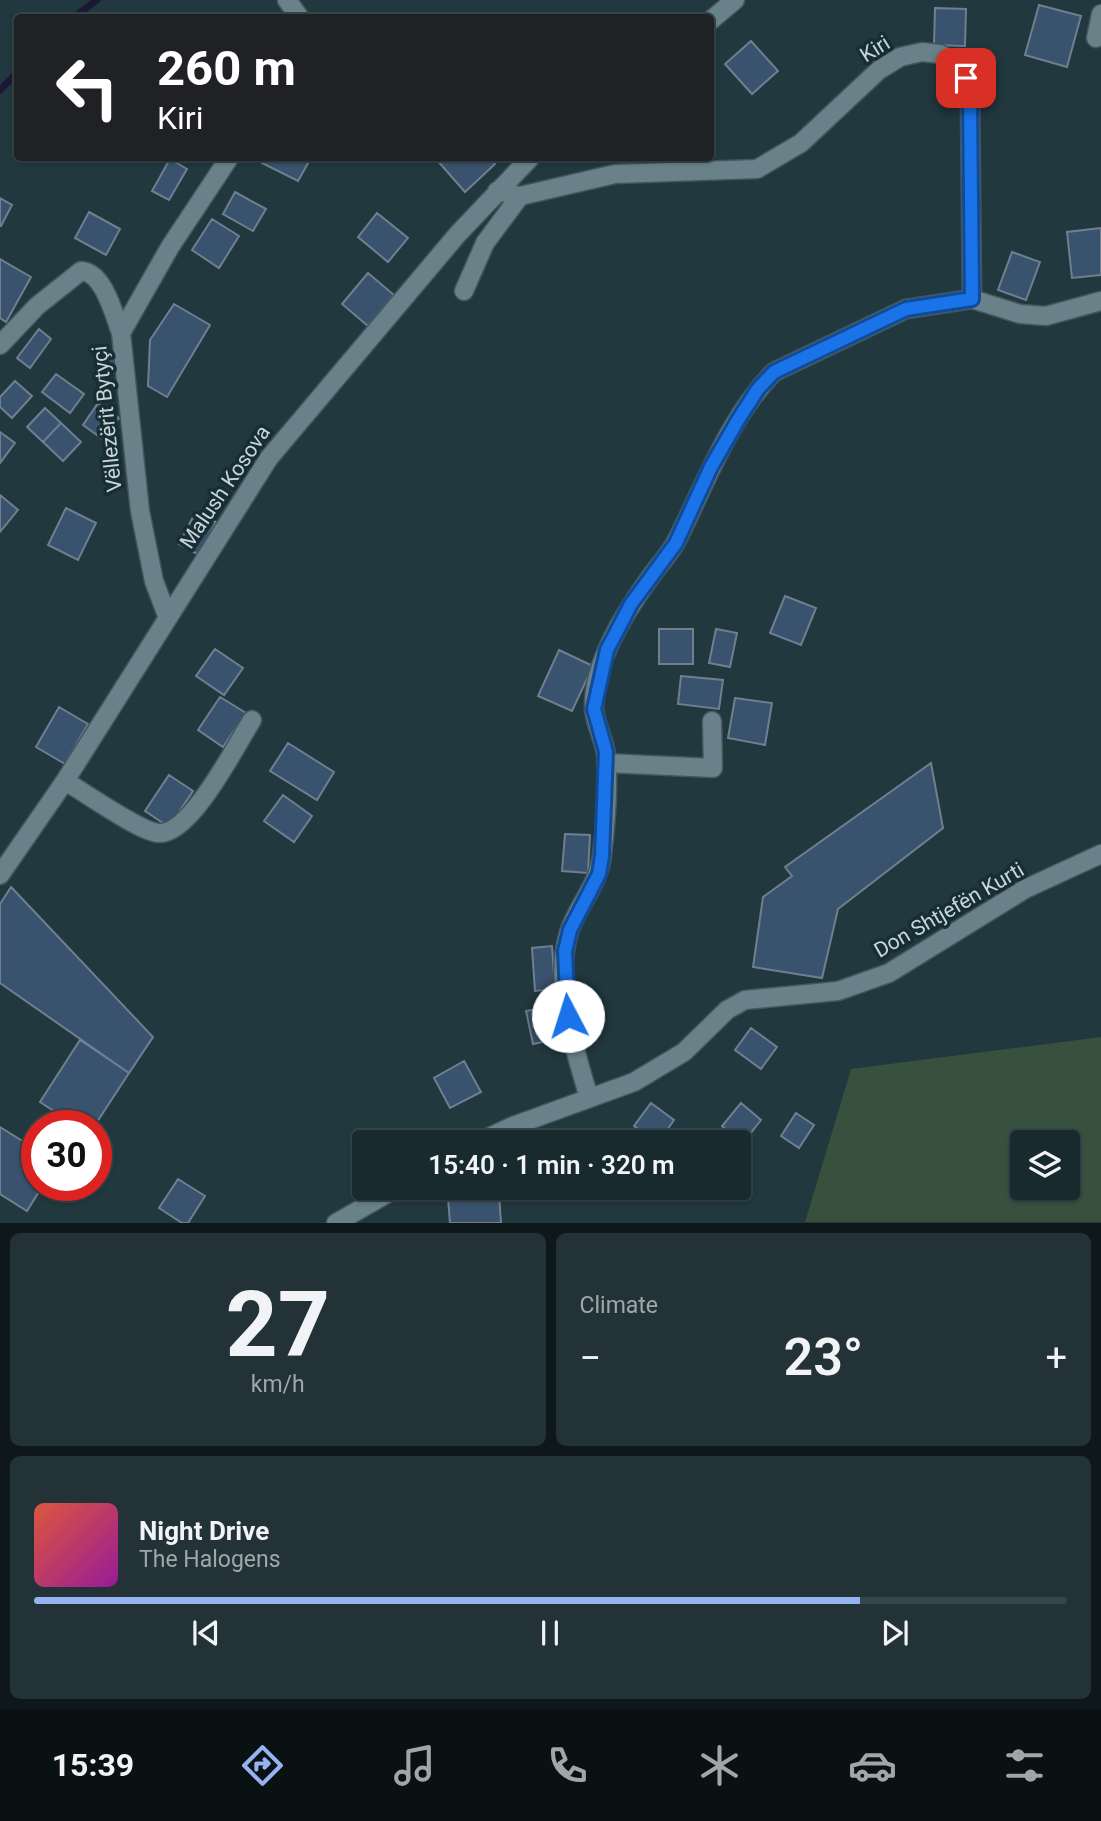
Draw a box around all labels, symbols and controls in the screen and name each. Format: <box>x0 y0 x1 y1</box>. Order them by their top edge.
street label: Kiri <box>856 31 894 67</box>
text: 260 m <box>157 40 296 97</box>
icon: left <box>42 42 133 133</box>
pin <box>936 48 996 108</box>
icon: arrive <box>947 59 985 97</box>
text: Kiri <box>157 99 203 137</box>
street label: Vëllezërit Bytyçi <box>87 345 127 493</box>
street label: Malush Kosova <box>175 421 275 553</box>
street label: Don Shtjefën Kurti <box>870 857 1028 963</box>
position arrow <box>531 979 605 1053</box>
speed limit sign: 30 <box>21 1110 112 1201</box>
map controls <box>1010 1130 1080 1200</box>
button: layers <box>1010 1130 1080 1200</box>
text: 15:40 · 1 min · 320 m <box>428 1150 675 1180</box>
text: 27 <box>226 1272 330 1378</box>
text: Climate <box>580 1292 658 1319</box>
text: 23° <box>784 1327 863 1388</box>
text: − <box>580 1336 601 1380</box>
text: + <box>1045 1336 1067 1380</box>
text: km/h <box>251 1371 305 1398</box>
text: Night Drive <box>139 1516 269 1546</box>
text: The Halogens <box>139 1546 281 1573</box>
icon: previous <box>187 1614 225 1652</box>
icon: pause <box>531 1614 569 1652</box>
icon: next <box>876 1614 914 1652</box>
icon: directions <box>238 1741 287 1790</box>
icon: music <box>390 1741 439 1790</box>
icon: phone <box>543 1741 592 1790</box>
icon: climate <box>695 1741 744 1790</box>
icon: car <box>848 1741 897 1790</box>
icon: filters <box>1000 1741 1049 1790</box>
text: 15:39 <box>52 1746 134 1784</box>

